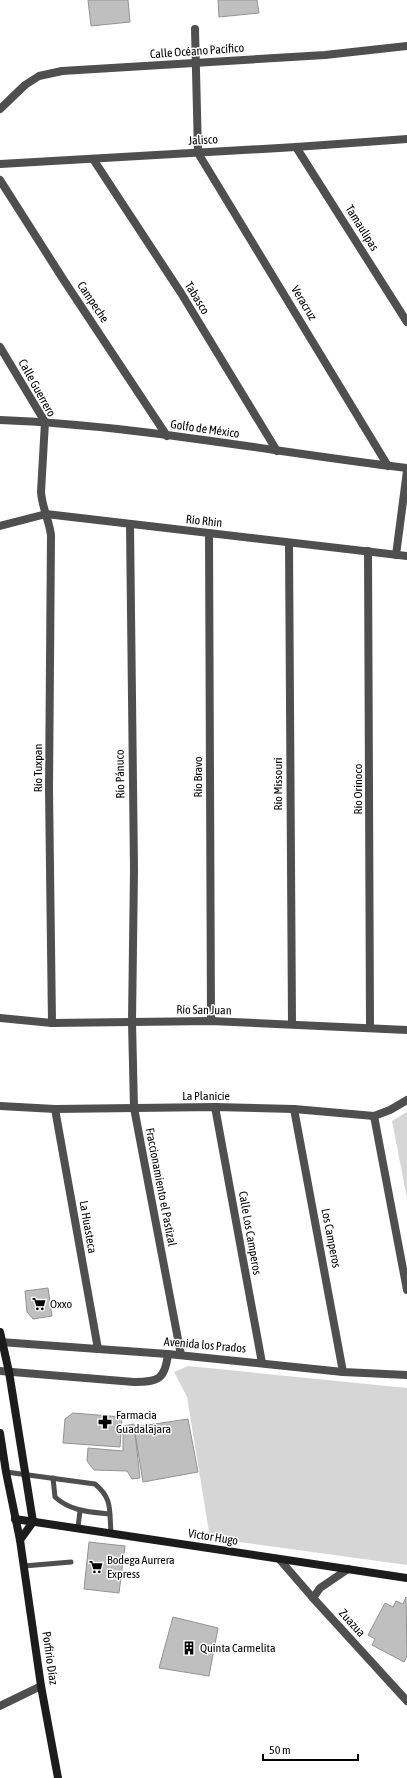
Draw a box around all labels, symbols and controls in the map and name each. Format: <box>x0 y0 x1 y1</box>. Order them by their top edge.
street label: Calle Océano Pacífico <box>149 41 245 61</box>
street label: Jalisco <box>188 132 219 148</box>
street label: Tamaulipas <box>342 202 382 254</box>
street label: Campeche <box>74 279 112 325</box>
street label: Tabasco <box>182 279 213 317</box>
street label: Veracruz <box>288 283 320 323</box>
street label: Calle Guerrero <box>15 357 59 420</box>
street label: Golfo de México <box>170 417 241 441</box>
street label: Río Rhin <box>185 512 223 530</box>
street label: Río Tuxpan <box>31 744 45 792</box>
street label: Río Pánuco <box>113 749 127 799</box>
street label: Río Bravo <box>191 756 205 798</box>
street label: Río Missouri <box>271 757 285 811</box>
street label: Río Orinoco <box>351 763 365 814</box>
street label: Río San Juan <box>176 1003 232 1017</box>
street label: La Planicie <box>182 1089 230 1103</box>
street label: Fraccionamiento el Pastizal <box>143 1127 180 1248</box>
street label: Calle Los Camperos <box>236 1190 264 1276</box>
street label: La Huasteca <box>76 1200 100 1254</box>
street label: Los Camperos <box>318 1207 344 1269</box>
supermarket icon: Oxxo <box>31 1296 47 1312</box>
place label: Oxxo <box>50 1297 73 1311</box>
street label: Avenida los Prados <box>163 1334 247 1356</box>
place label: Farmacia Guadalajara <box>116 1408 171 1436</box>
pharmacy icon: Farmacia Guadalajara <box>97 1414 113 1430</box>
street label: Victor Hugo <box>187 1526 239 1548</box>
place label: Bodega Aurrera Express <box>107 1553 175 1581</box>
supermarket icon: Bodega Aurrera Express <box>88 1559 104 1575</box>
street label: Zuazua <box>336 1606 368 1640</box>
street label: Porfirio Díaz <box>39 1630 61 1686</box>
building icon: Quinta Carmelita <box>181 1640 197 1656</box>
place label: Quinta Carmelita <box>200 1641 276 1655</box>
scale bar <box>263 1736 358 1762</box>
text: 50 m <box>269 1743 291 1757</box>

